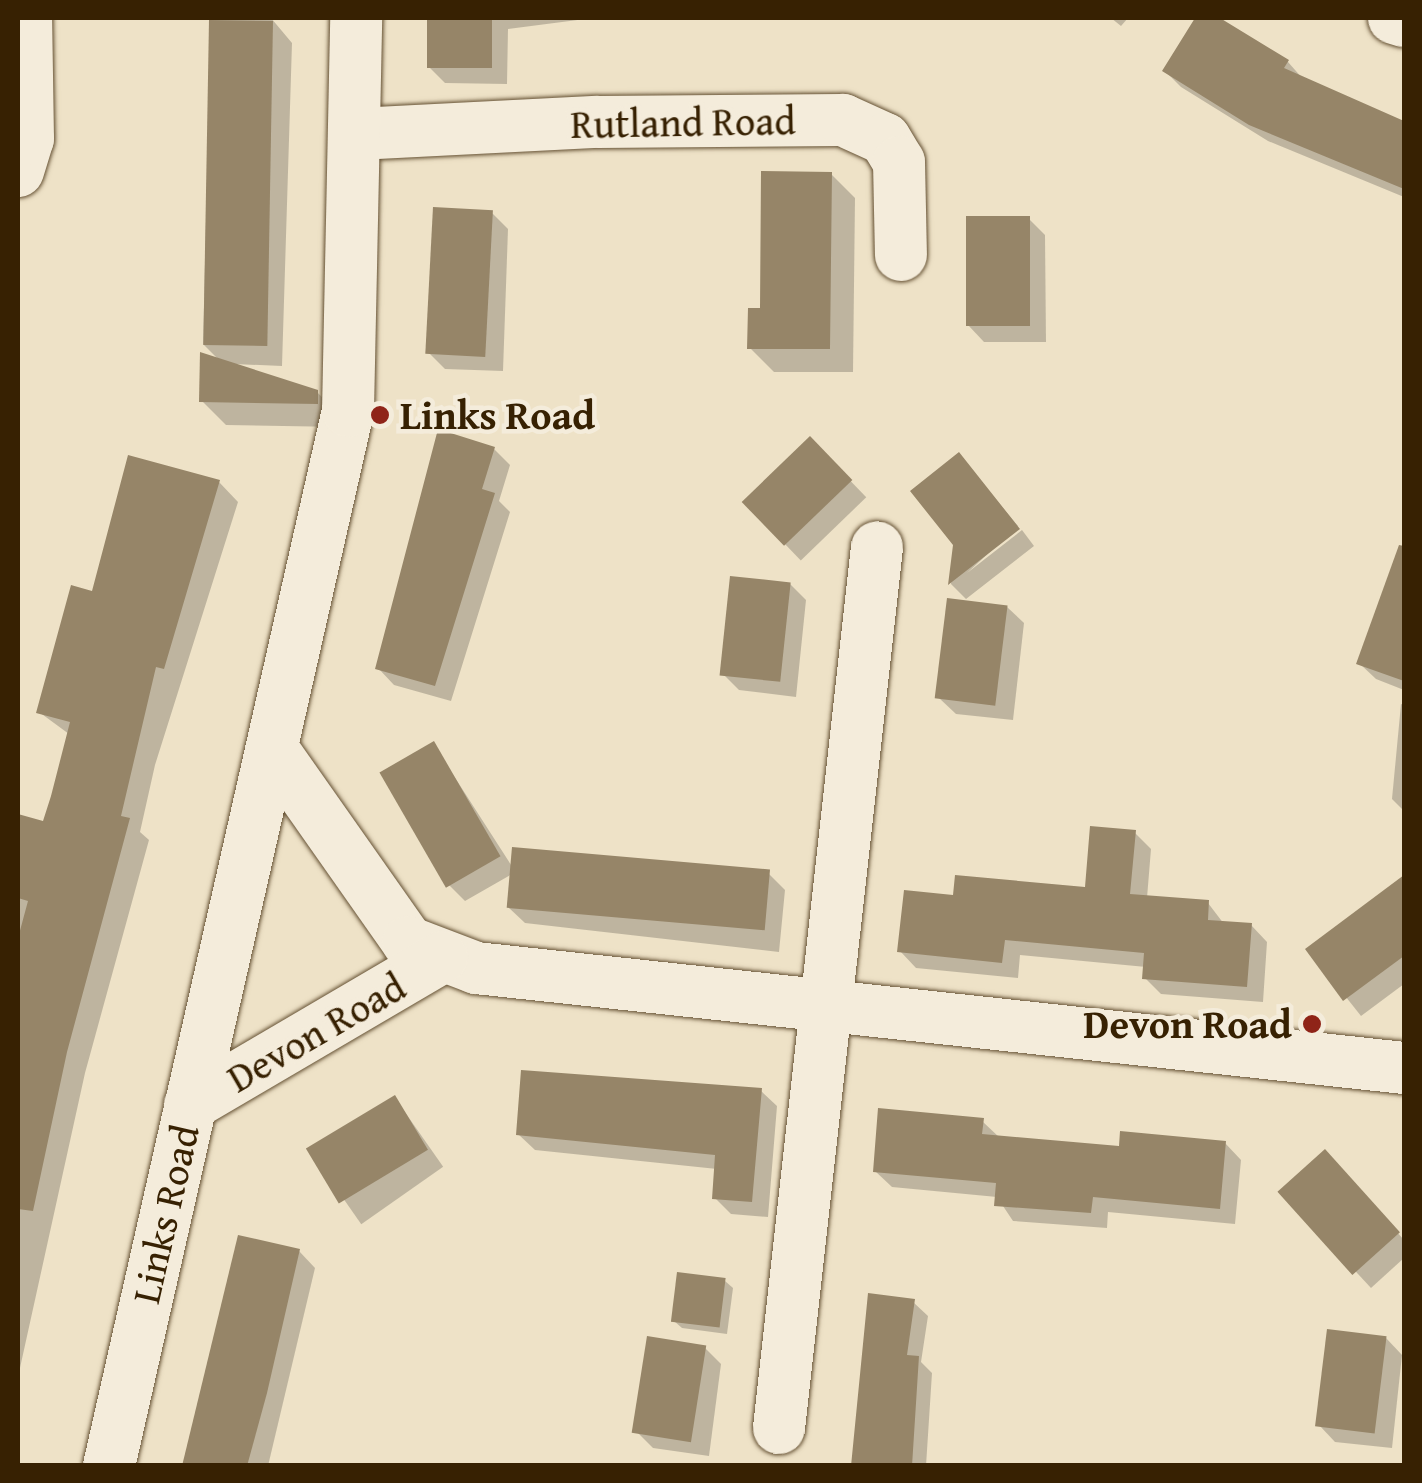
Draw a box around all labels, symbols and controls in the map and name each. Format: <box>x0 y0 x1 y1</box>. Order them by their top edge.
street label: Rutland Road <box>570 96 796 148</box>
place label: Links Road <box>400 391 595 439</box>
marker: Links Road <box>369 404 391 426</box>
street label: Devon Road <box>218 962 414 1102</box>
place label: Devon Road <box>1083 1000 1292 1048</box>
marker: Devon Road <box>1301 1013 1323 1035</box>
street label: Links Road <box>121 1120 209 1308</box>

